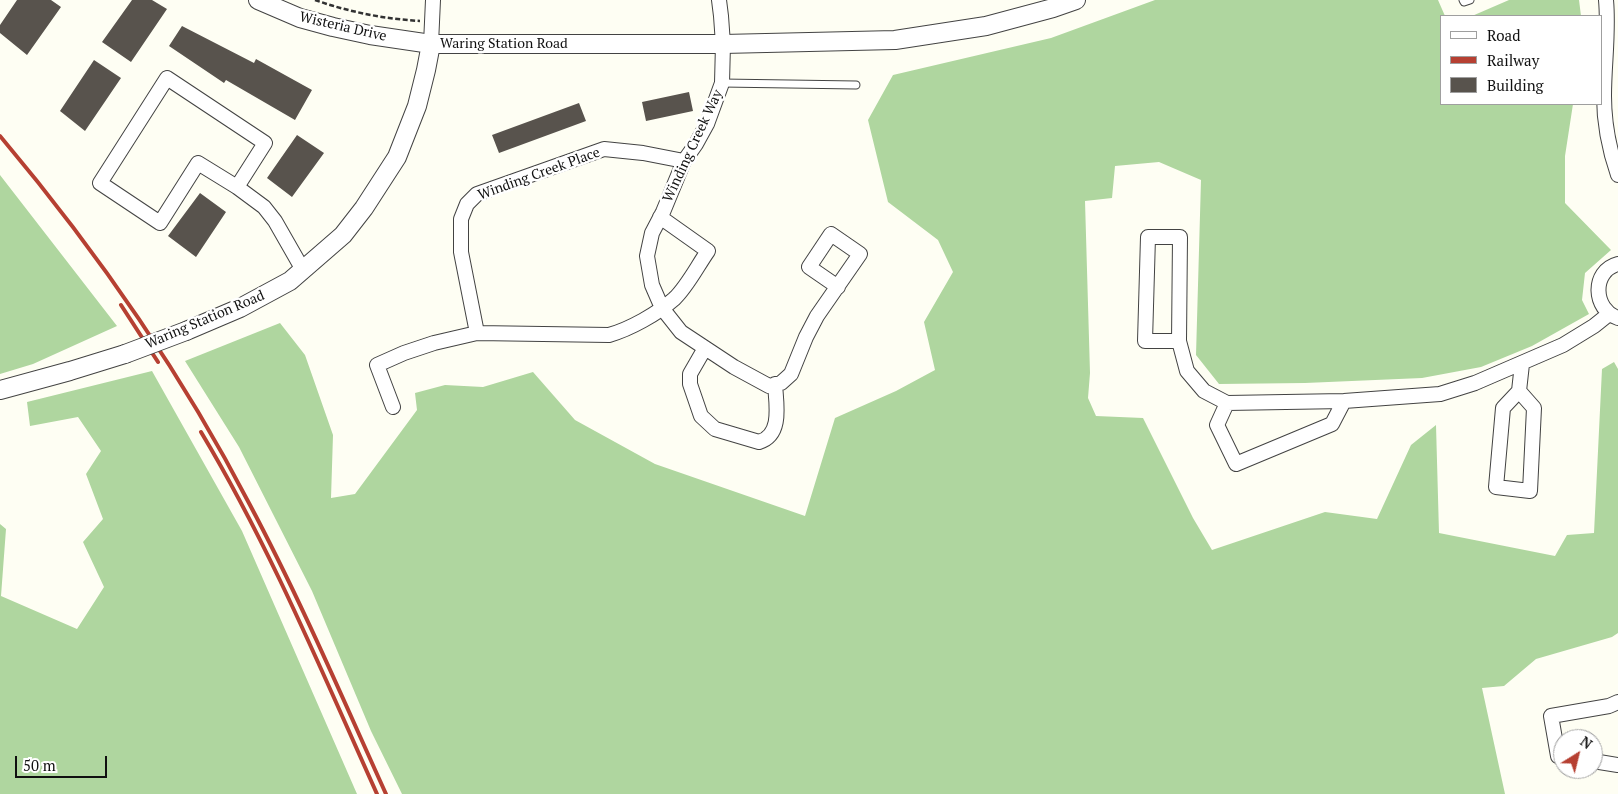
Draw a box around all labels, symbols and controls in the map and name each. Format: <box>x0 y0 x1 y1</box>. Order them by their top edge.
street label: Wisteria Drive <box>298 9 388 45</box>
legend <box>1440 15 1603 105</box>
text: Road <box>1487 25 1520 45</box>
street label: Waring Station Road <box>440 36 568 52</box>
text: Railway <box>1487 50 1539 70</box>
text: Building <box>1487 75 1544 95</box>
street label: Winding Creek Way <box>660 87 726 205</box>
street label: Winding Creek Place <box>476 144 602 204</box>
street label: Waring Station Road <box>143 287 267 353</box>
north arrow <box>1553 729 1603 779</box>
text: N <box>1577 731 1596 753</box>
scale bar <box>18 746 110 778</box>
text: 50 m <box>23 755 56 775</box>

